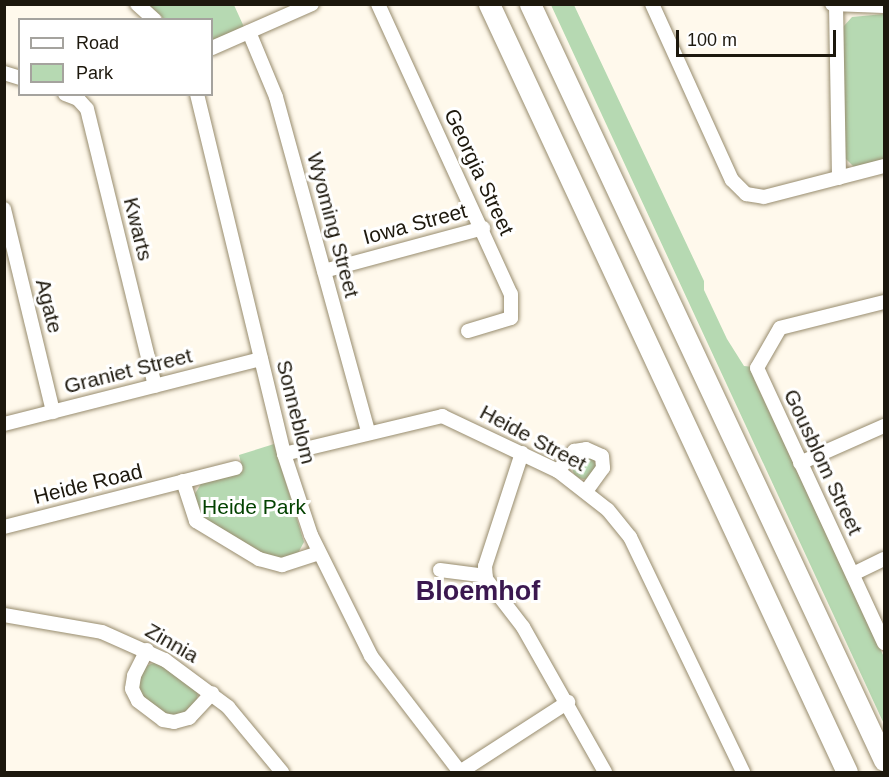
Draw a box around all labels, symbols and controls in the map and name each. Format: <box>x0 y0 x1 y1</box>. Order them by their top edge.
legend <box>18 18 213 96</box>
scale bar <box>679 18 840 56</box>
text: 100 m <box>687 30 737 50</box>
text: Road <box>76 33 119 53</box>
text: Park <box>76 63 113 83</box>
street label: Georgia Street <box>439 105 519 239</box>
street label: Wyoming Street <box>302 150 364 300</box>
street label: Kwarts <box>118 195 158 263</box>
street label: Iowa Street <box>360 198 470 250</box>
street label: Agate <box>30 276 68 336</box>
street label: Graniet Street <box>62 343 194 399</box>
street label: Sonneblom <box>271 357 321 467</box>
street label: Gousblom Street <box>778 385 868 539</box>
street label: Heide Street <box>476 399 590 477</box>
street label: Heide Road <box>31 458 145 510</box>
park label: Heide Park <box>202 494 306 520</box>
district label: Bloemhof <box>416 576 540 608</box>
street label: Zinnia <box>141 618 203 668</box>

